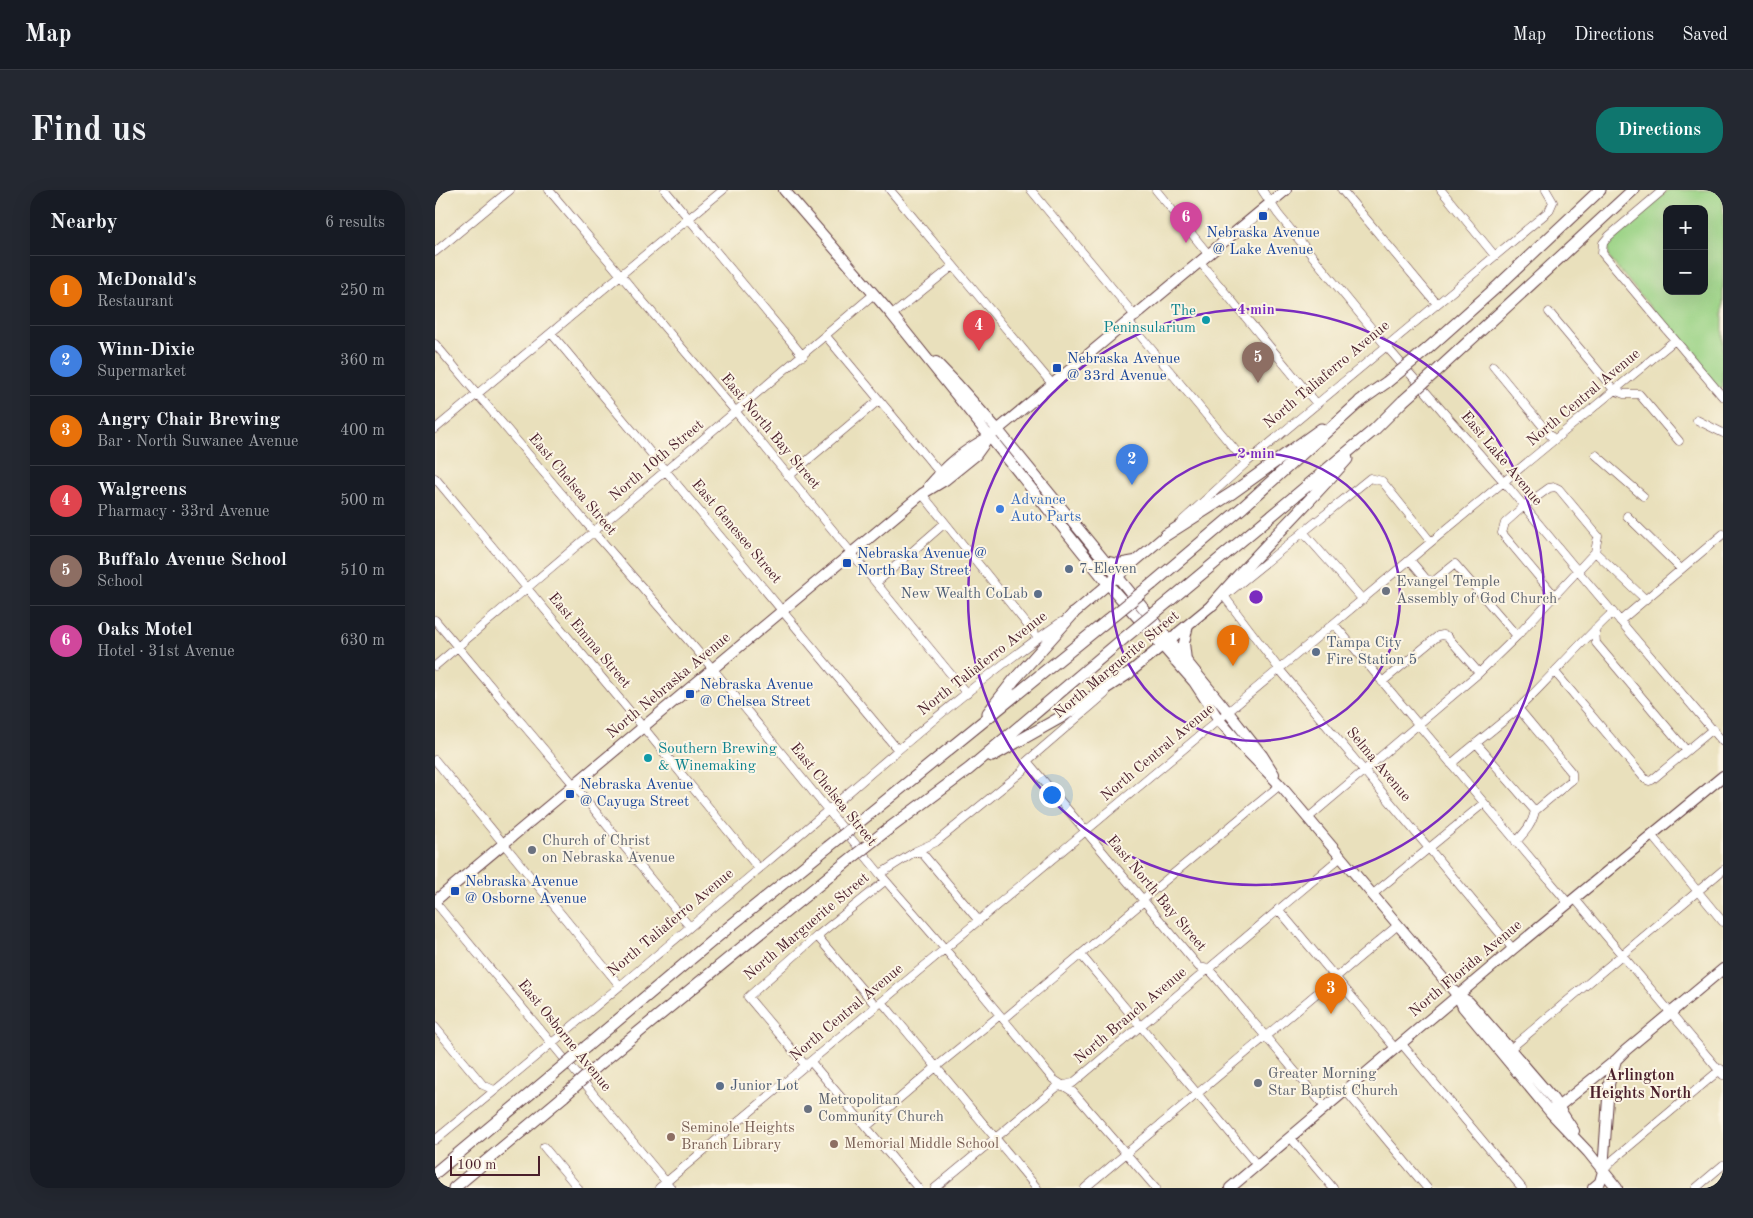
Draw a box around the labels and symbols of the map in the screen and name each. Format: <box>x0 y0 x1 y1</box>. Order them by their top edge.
pin: 6 <box>1170 202 1202 243</box>
marker: Nebraska Avenue @ Lake Avenue <box>1257 210 1269 222</box>
place label: Nebraska Avenue @ Lake Avenue <box>1206 226 1320 258</box>
text: 4 min <box>1237 303 1275 318</box>
place label: The Peninsularium <box>1103 304 1196 336</box>
pin: 4 <box>963 310 995 351</box>
marker: The Peninsularium <box>1200 314 1212 326</box>
street label: North Taliaferro Avenue <box>1261 318 1393 432</box>
pin: 5 <box>1242 342 1274 383</box>
street label: North Central Avenue <box>1525 346 1643 450</box>
place label: Nebraska Avenue @ 33rd Avenue <box>1067 352 1180 384</box>
marker: Nebraska Avenue @ 33rd Avenue <box>1051 362 1063 374</box>
street label: East North Bay Street <box>717 371 823 493</box>
street label: East Lake Avenue <box>1457 409 1545 509</box>
street label: North 10th Street <box>607 417 707 505</box>
street label: East Chelsea Street <box>525 431 619 539</box>
pin: 2 <box>1116 444 1148 485</box>
text: 2 min <box>1237 447 1275 462</box>
street label: East Genesee Street <box>688 477 784 587</box>
place label: Advance Auto Parts <box>1010 493 1081 525</box>
marker: Advance Auto Parts <box>994 503 1006 515</box>
place label: Nebraska Avenue @ North Bay Street <box>857 547 987 579</box>
marker: Nebraska Avenue @ North Bay Street <box>841 557 853 569</box>
place label: 7-Eleven <box>1079 562 1137 577</box>
marker: 7-Eleven <box>1063 563 1075 575</box>
place label: Evangel Temple Assembly of God Church <box>1396 575 1557 607</box>
marker: Evangel Temple Assembly of God Church <box>1380 585 1392 597</box>
place label: New Wealth CoLab <box>901 587 1028 602</box>
marker: New Wealth CoLab <box>1032 588 1044 600</box>
centre of rings <box>1247 588 1265 606</box>
street label: East Emma Street <box>545 590 633 692</box>
street label: North Marguerite Street <box>1052 608 1182 722</box>
street label: North Taliaferro Avenue <box>916 609 1050 719</box>
pin: 1 <box>1217 625 1249 666</box>
street label: North Nebraska Avenue <box>604 630 734 742</box>
place label: Tampa City Fire Station 5 <box>1326 636 1417 668</box>
marker: Tampa City Fire Station 5 <box>1310 646 1322 658</box>
place label: Nebraska Avenue @ Chelsea Street <box>700 678 813 710</box>
marker: Nebraska Avenue @ Chelsea Street <box>684 688 696 700</box>
street label: North Central Avenue <box>1099 701 1217 805</box>
street label: Selma Avenue <box>1343 725 1413 805</box>
street label: East Chelsea Street <box>787 741 879 849</box>
place label: Southern Brewing & Winemaking <box>658 742 777 774</box>
marker: Southern Brewing & Winemaking <box>642 752 654 764</box>
place label: Nebraska Avenue @ Cayuga Street <box>580 778 693 810</box>
your location <box>1039 782 1065 808</box>
marker: Nebraska Avenue @ Cayuga Street <box>564 788 576 800</box>
street label: East North Bay Street <box>1103 833 1209 955</box>
place label: Church of Christ on Nebraska Avenue <box>542 834 675 866</box>
marker: Church of Christ on Nebraska Avenue <box>526 844 538 856</box>
street label: North Taliaferro Avenue <box>605 866 737 980</box>
street label: North Marguerite Street <box>742 870 872 984</box>
place label: Nebraska Avenue @ Osborne Avenue <box>465 875 587 907</box>
marker: Nebraska Avenue @ Osborne Avenue <box>449 885 461 897</box>
street label: North Florida Avenue <box>1407 918 1525 1020</box>
street label: North Central Avenue <box>788 961 906 1065</box>
street label: North Branch Avenue <box>1072 965 1190 1067</box>
pin: 3 <box>1315 973 1347 1014</box>
street label: East Osborne Avenue <box>514 977 614 1095</box>
place label: Greater Morning Star Baptist Church <box>1268 1067 1398 1099</box>
district label: Arlington Heights North <box>1589 1068 1691 1102</box>
marker: Greater Morning Star Baptist Church <box>1252 1077 1264 1089</box>
place label: Junior Lot <box>730 1079 799 1094</box>
marker: Junior Lot <box>714 1080 726 1092</box>
place label: Metropolitan Community Church <box>818 1093 944 1125</box>
marker: Metropolitan Community Church <box>802 1103 814 1115</box>
place label: Seminole Heights Branch Library <box>681 1121 795 1153</box>
marker: Seminole Heights Branch Library <box>665 1131 677 1143</box>
place label: Memorial Middle School <box>844 1137 999 1152</box>
marker: Memorial Middle School <box>828 1138 840 1150</box>
scale bar <box>450 1153 540 1176</box>

